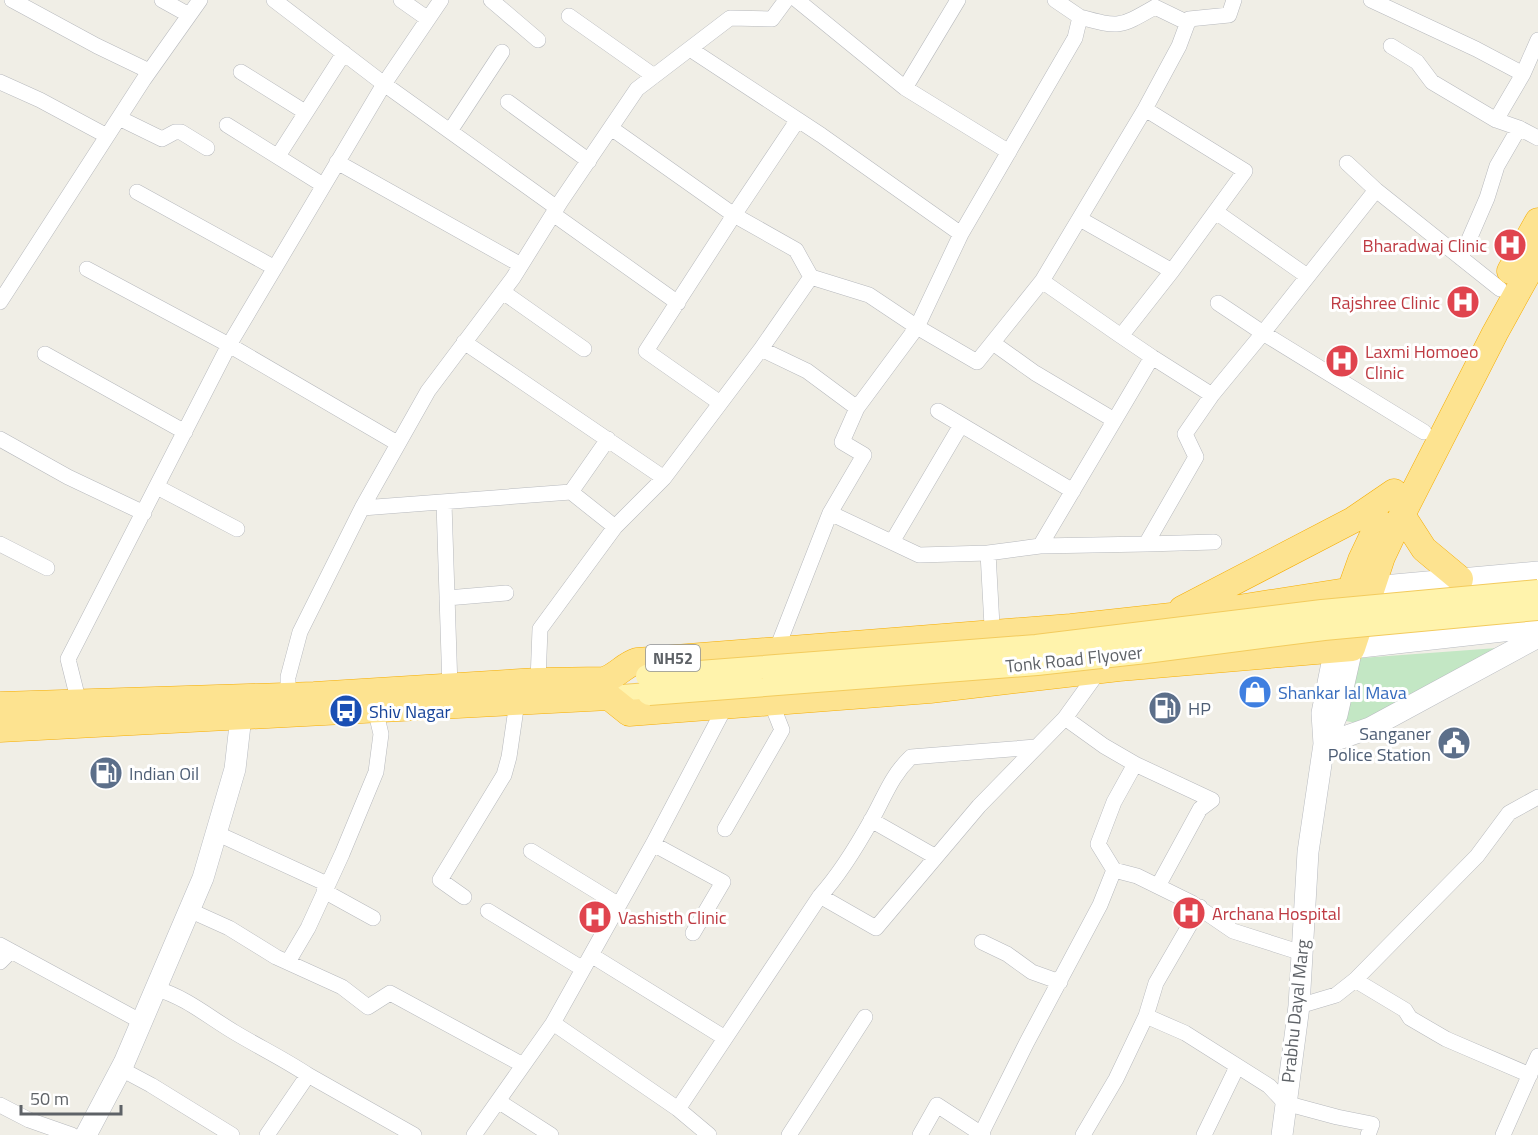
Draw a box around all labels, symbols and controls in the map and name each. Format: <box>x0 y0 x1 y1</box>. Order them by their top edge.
hospital icon: Bharadwaj Clinic <box>1492 227 1528 263</box>
place label: Bharadwaj Clinic <box>1363 232 1487 259</box>
hospital icon: Rajshree Clinic <box>1445 284 1481 320</box>
place label: Rajshree Clinic <box>1330 289 1440 316</box>
place label: Laxmi Homoeo Clinic <box>1365 338 1478 386</box>
hospital icon: Laxmi Homoeo Clinic <box>1324 343 1360 379</box>
street label: Tonk Road Flyover <box>1004 638 1144 680</box>
road number: NH52 <box>646 645 700 671</box>
shop icon: Shankar lal Mava <box>1237 674 1273 710</box>
place label: Shankar lal Mava <box>1278 679 1407 706</box>
fuel station icon: HP <box>1147 690 1183 726</box>
bus stop icon: Shiv Nagar <box>328 693 364 729</box>
place label: HP <box>1188 695 1211 722</box>
place label: Shiv Nagar <box>369 698 451 725</box>
place label: Sanganer Police Station <box>1328 720 1431 768</box>
public building icon: Sanganer Police Station <box>1436 725 1472 761</box>
fuel station icon: Indian Oil <box>88 755 124 791</box>
place label: Indian Oil <box>129 760 199 787</box>
hospital icon: Archana Hospital <box>1171 895 1207 931</box>
hospital icon: Vashisth Clinic <box>577 899 613 935</box>
place label: Archana Hospital <box>1212 900 1341 927</box>
place label: Vashisth Clinic <box>618 904 727 931</box>
street label: Prabhu Dayal Marg <box>1274 938 1316 1084</box>
scale bar <box>21 1078 122 1116</box>
text: 50 m <box>30 1085 69 1112</box>

